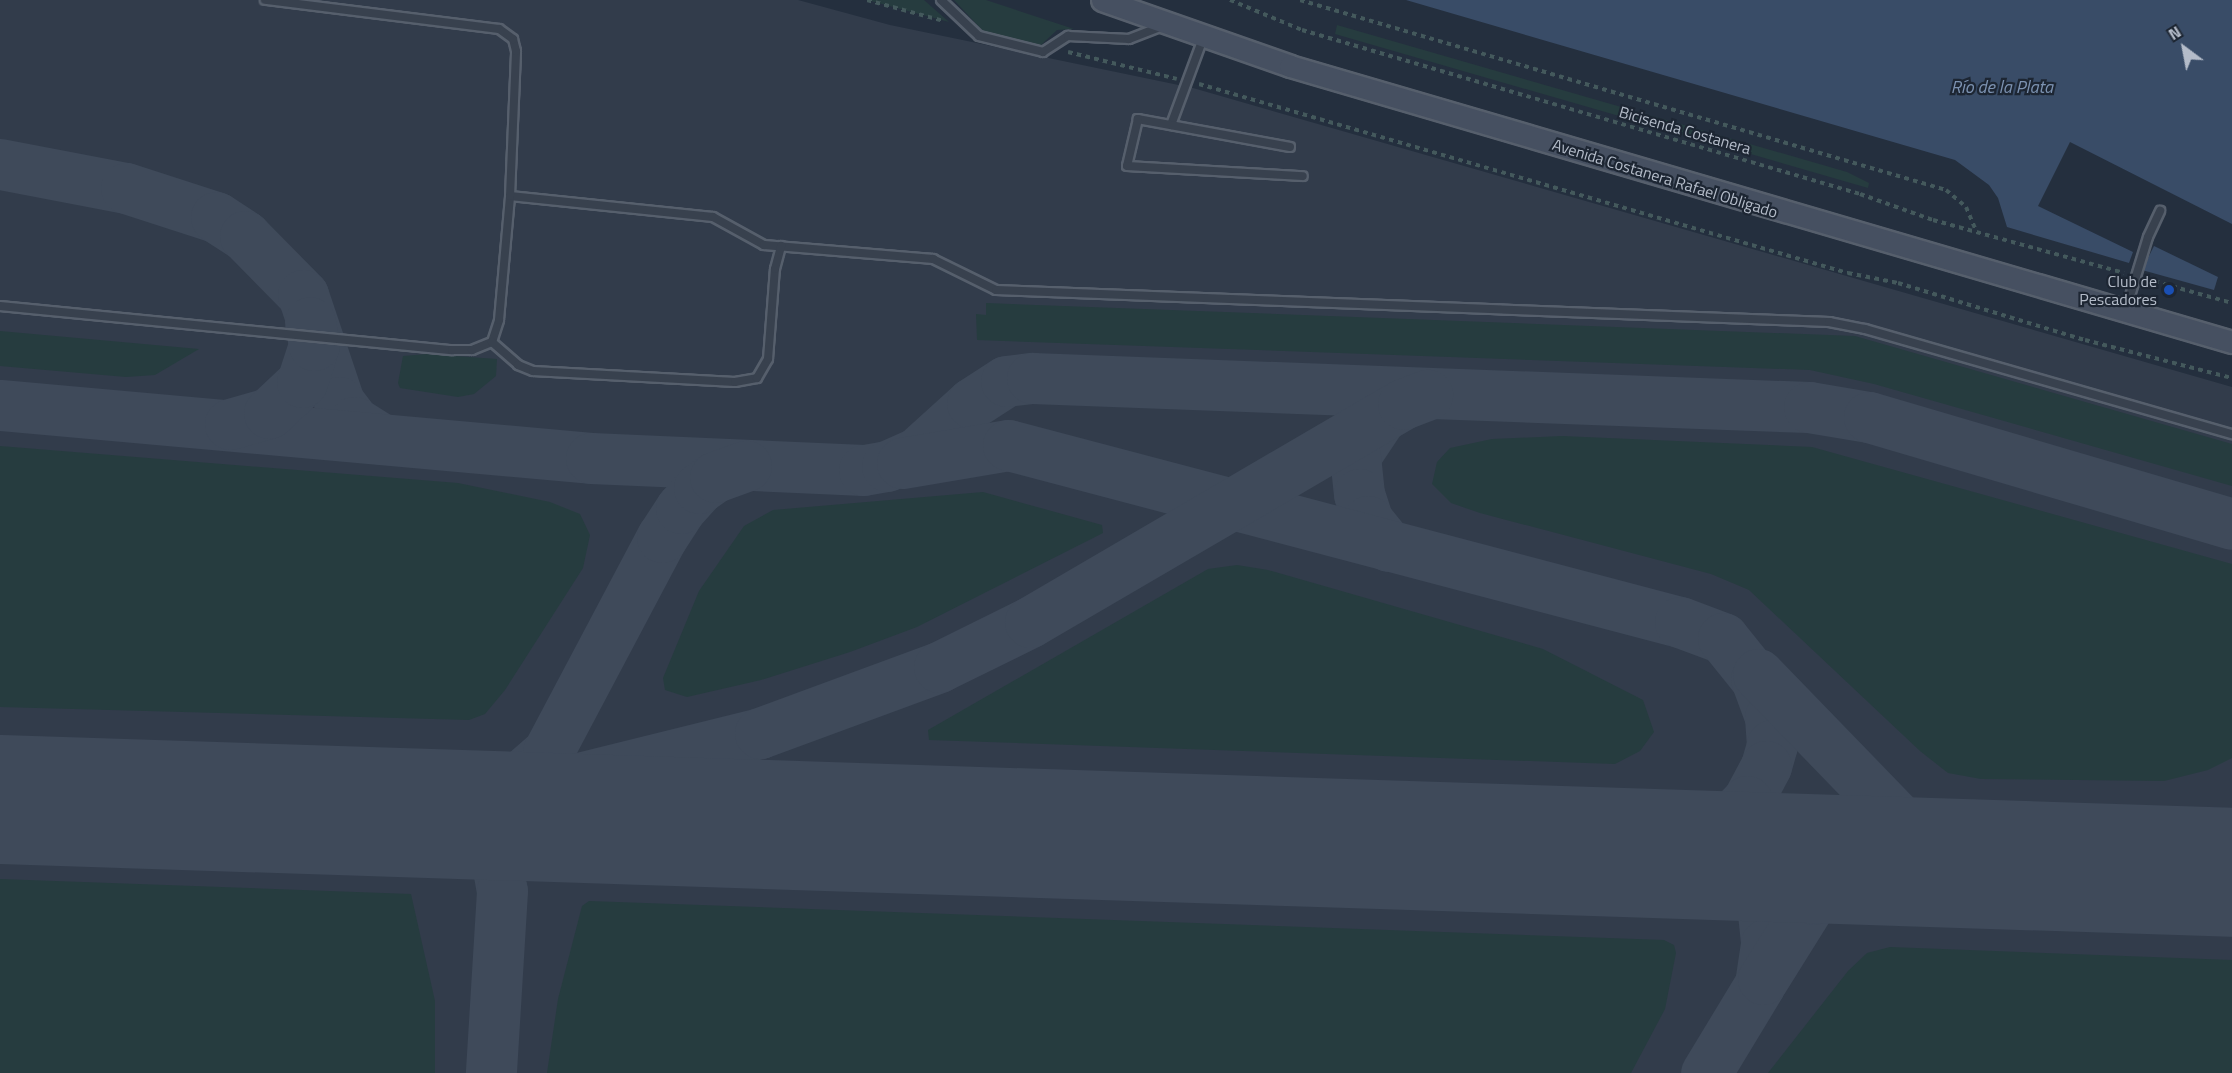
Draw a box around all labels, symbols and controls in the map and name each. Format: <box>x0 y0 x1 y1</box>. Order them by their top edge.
north arrow <box>2154 18 2214 78</box>
text: N <box>2163 20 2186 46</box>
water label: Río de la Plata <box>1951 76 2053 98</box>
street label: Bicisenda Costanera <box>1617 102 1753 158</box>
street label: Avenida Costanera Rafael Obligado <box>1550 135 1780 221</box>
place label: Club de Pescadores <box>2079 271 2157 309</box>
marker: Club de Pescadores <box>2162 283 2176 297</box>

